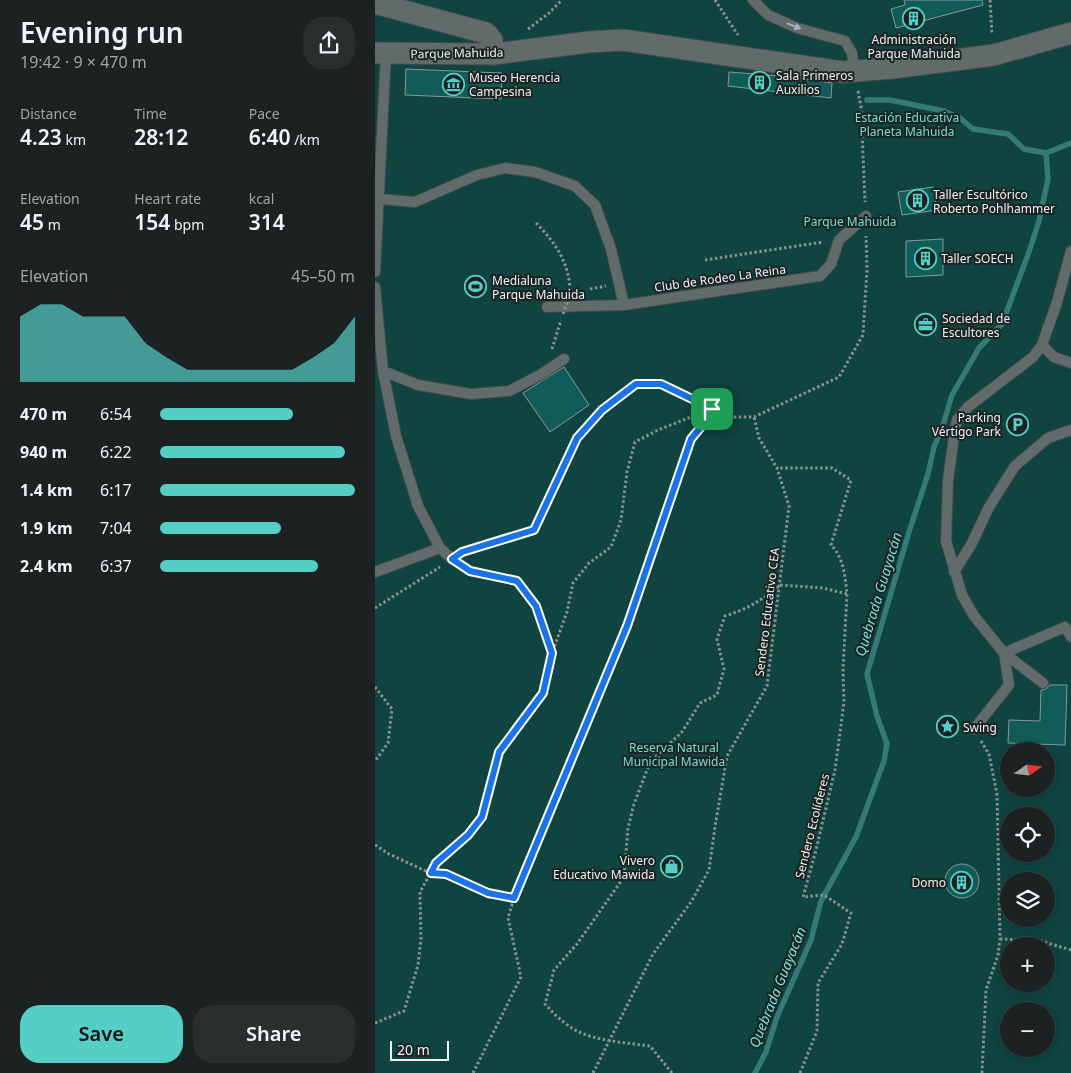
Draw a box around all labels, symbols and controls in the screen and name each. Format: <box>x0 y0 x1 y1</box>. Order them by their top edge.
building icon: Administración Parque Mahuida <box>902 6 926 30</box>
text: Evening run <box>20 13 184 51</box>
button: share <box>303 17 355 69</box>
one-way arrow <box>786 23 801 30</box>
place label: Administración Parque Mahuida <box>867 31 961 62</box>
street label: Parque Mahuida <box>410 44 504 62</box>
text: 19:42 · 9 × 470 m <box>20 51 147 73</box>
place label: Sala Primeros Auxilios <box>776 67 854 98</box>
place label: Museo Herencia Campesina <box>469 69 560 100</box>
building icon: Sala Primeros Auxilios <box>748 70 772 94</box>
museum icon: Museo Herencia Campesina <box>441 72 465 96</box>
text: Distance <box>20 104 77 123</box>
text: Time <box>134 104 167 123</box>
text: Pace <box>249 104 280 123</box>
park label: Estación Educativa Planeta Mahuida <box>855 109 959 140</box>
text: 4.23 <box>20 123 62 151</box>
text: 28:12 <box>134 123 188 151</box>
text: 6:40 <box>249 123 291 151</box>
text: km <box>62 130 86 149</box>
text: /km <box>291 130 320 149</box>
place label: Taller Escultórico Roberto Pohlhammer <box>933 186 1055 217</box>
text: Elevation <box>20 189 80 208</box>
text: Heart rate <box>134 189 201 208</box>
text: kcal <box>249 189 274 208</box>
building icon: Taller Escultórico Roberto Pohlhammer <box>905 189 929 213</box>
text: 45 <box>20 208 44 236</box>
text: 154 <box>134 208 170 236</box>
text: 314 <box>249 208 285 236</box>
park label: Parque Mahuida <box>803 213 897 230</box>
text: m <box>44 215 61 234</box>
text: bpm <box>170 215 204 234</box>
building icon: Taller SOECH <box>913 246 937 270</box>
place label: Taller SOECH <box>941 250 1014 267</box>
street label: Club de Rodeo La Reina <box>653 260 787 296</box>
text: Elevation <box>20 265 88 287</box>
text: 45–50 m <box>291 265 355 287</box>
place label: Medialuna Parque Mahuida <box>492 272 585 303</box>
sports icon: Medialuna Parque Mahuida <box>464 275 488 299</box>
place label: Sociedad de Escultores <box>942 310 1010 341</box>
office icon: Sociedad de Escultores <box>914 313 938 337</box>
pin <box>691 388 733 430</box>
icon: arrive <box>698 395 726 423</box>
text: 470 m <box>20 403 67 425</box>
text: 6:54 <box>100 403 132 425</box>
place label: Parking Vértigo Park <box>932 409 1002 440</box>
parking icon: Parking Vértigo Park <box>1005 412 1029 436</box>
text: 940 m <box>20 441 67 463</box>
text: 6:22 <box>100 441 132 463</box>
text: 1.4 km <box>20 479 72 501</box>
text: 6:17 <box>100 479 132 501</box>
text: 1.9 km <box>20 517 72 539</box>
text: 7:04 <box>100 517 132 539</box>
water label: Quebrada Guayacán <box>850 530 906 658</box>
street label: Sendero Educativo CEA <box>751 546 783 677</box>
text: 2.4 km <box>20 555 72 577</box>
text: 6:37 <box>100 555 132 577</box>
place icon: Swing <box>935 715 959 739</box>
place label: Swing <box>963 719 997 736</box>
park label: Reserva Natural Municipal Mawida <box>623 739 725 770</box>
north arrow <box>1000 742 1055 798</box>
map controls <box>1000 742 1055 1057</box>
street label: Sendero Ecolíderes <box>791 772 833 880</box>
button: locate <box>1000 807 1055 862</box>
place label: Vivero Educativo Mawida <box>553 852 655 883</box>
shop icon: Vivero Educativo Mawida <box>659 855 683 879</box>
building icon: Domo <box>950 870 974 894</box>
button: layers <box>1000 872 1055 927</box>
place label: Domo <box>911 874 946 891</box>
water label: Quebrada Guayacán <box>744 924 810 1050</box>
button: + <box>1000 937 1055 992</box>
button: − <box>1000 1002 1055 1057</box>
button: Save <box>20 1005 183 1063</box>
button: Share <box>193 1005 355 1063</box>
scale bar <box>390 1038 449 1061</box>
text: 20 m <box>397 1040 430 1059</box>

